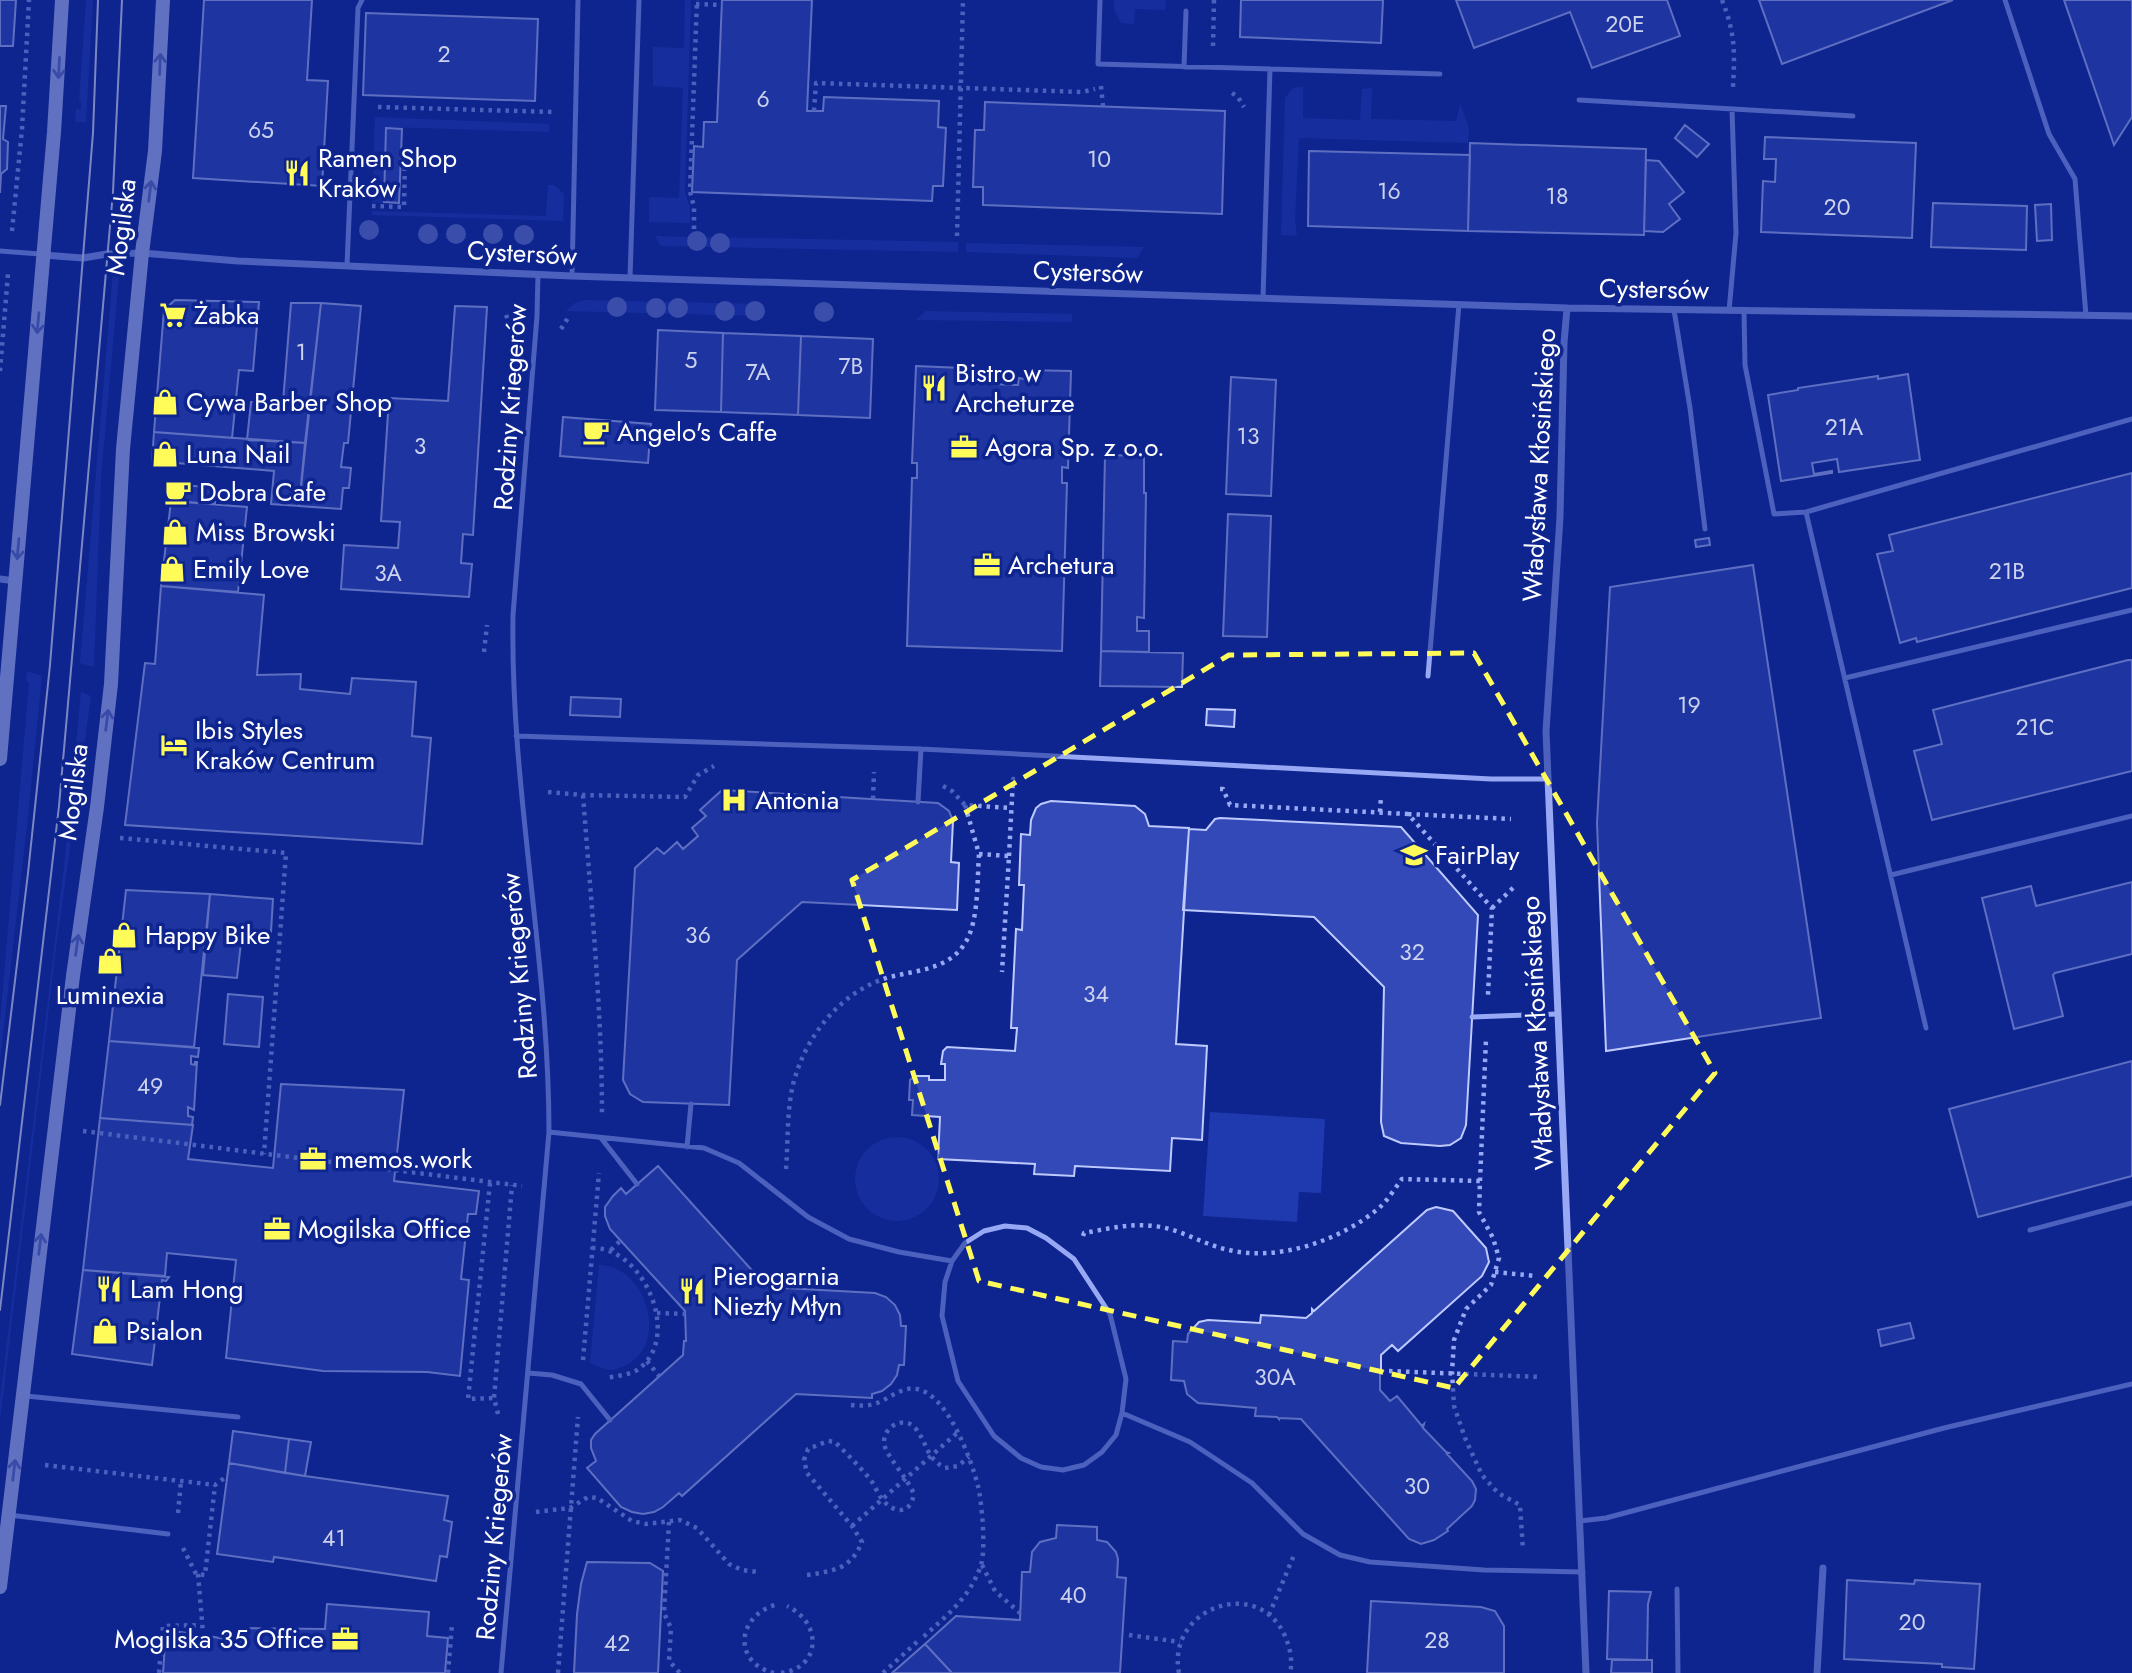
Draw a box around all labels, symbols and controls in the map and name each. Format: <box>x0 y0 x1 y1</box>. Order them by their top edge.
house number: 20E <box>1605 7 1645 41</box>
house number: 2 <box>437 37 451 71</box>
one-way arrow <box>153 53 166 76</box>
one-way arrow <box>52 56 65 79</box>
house number: 6 <box>756 82 770 116</box>
house number: 65 <box>248 113 274 147</box>
place label: Ramen Shop Kraków <box>318 139 457 207</box>
house number: 10 <box>1087 142 1111 176</box>
restaurant icon: Ramen Shop Kraków <box>282 158 312 188</box>
house number: 16 <box>1377 174 1401 208</box>
street label: Mogilska <box>96 176 146 278</box>
house number: 18 <box>1546 179 1568 213</box>
one-way arrow <box>144 180 157 203</box>
house number: 20 <box>1824 190 1850 224</box>
street label: Cystersów <box>466 231 578 275</box>
street label: Cystersów <box>1032 251 1144 293</box>
street label: Cystersów <box>1599 269 1710 309</box>
place label: Żabka <box>194 296 259 334</box>
supermarket icon: Żabka <box>158 300 188 330</box>
street label: Rodziny Kriegerów <box>484 302 536 512</box>
one-way arrow <box>31 311 44 333</box>
street label: Władysława Kłosińskiego <box>1513 327 1565 603</box>
house number: 1 <box>296 335 306 369</box>
house number: 5 <box>685 343 698 377</box>
house number: 7B <box>839 349 863 383</box>
place label: Bistro w Archeturze <box>955 354 1075 422</box>
house number: 7A <box>746 355 771 389</box>
restaurant icon: Bistro w Archeturze <box>919 373 949 403</box>
place label: Cywa Barber Shop <box>186 383 392 421</box>
shop icon: Cywa Barber Shop <box>150 387 180 417</box>
house number: 21A <box>1825 410 1864 444</box>
place label: Angelo's Caffe <box>617 413 777 451</box>
cafe icon: Angelo's Caffe <box>581 417 611 447</box>
house number: 13 <box>1237 419 1259 453</box>
place label: Agora Sp. z o.o. <box>985 428 1165 466</box>
house number: 3 <box>414 429 426 463</box>
office icon: Agora Sp. z o.o. <box>949 432 979 462</box>
place label: Luna Nail <box>186 435 290 473</box>
shop icon: Luna Nail <box>150 439 180 469</box>
place label: Dobra Cafe <box>199 473 326 511</box>
cafe icon: Dobra Cafe <box>163 477 193 507</box>
place label: Miss Browski <box>196 513 336 551</box>
shop icon: Miss Browski <box>160 517 190 547</box>
one-way arrow <box>11 537 24 560</box>
place label: Archetura <box>1008 546 1114 584</box>
place label: Emily Love <box>193 550 310 588</box>
office icon: Archetura <box>972 550 1002 580</box>
shop icon: Emily Love <box>157 554 187 584</box>
house number: 21B <box>1989 554 2025 588</box>
house number: 3A <box>374 556 403 590</box>
house number: 19 <box>1677 688 1701 722</box>
one-way arrow <box>101 709 114 732</box>
house number: 21C <box>2015 710 2055 744</box>
place label: Ibis Styles Kraków Centrum <box>195 711 375 779</box>
hotel icon: Ibis Styles Kraków Centrum <box>159 730 189 760</box>
street label: Mogilska <box>48 741 98 843</box>
place label: Antonia <box>755 781 839 819</box>
hospital icon: Antonia <box>719 785 749 815</box>
place label: FairPlay <box>1435 836 1520 874</box>
school or university icon: FairPlay <box>1399 840 1429 870</box>
street label: Rodziny Kriegerów <box>491 871 547 1081</box>
street label: Władysława Kłosińskiego <box>1511 895 1563 1171</box>
place label: Happy Bike <box>145 916 270 954</box>
house number: 36 <box>685 918 711 952</box>
shop icon: Happy Bike <box>109 920 139 950</box>
one-way arrow <box>71 935 84 957</box>
house number: 32 <box>1399 935 1425 969</box>
shop icon: Luminexia <box>95 946 125 976</box>
place label: Luminexia <box>56 976 164 1014</box>
house number: 34 <box>1083 977 1109 1011</box>
house number: 49 <box>137 1069 163 1103</box>
place label: memos.work <box>334 1140 473 1178</box>
office icon: memos.work <box>298 1144 328 1174</box>
place label: Mogilska Office <box>298 1210 471 1248</box>
office icon: Mogilska Office <box>262 1214 292 1244</box>
one-way arrow <box>34 1233 47 1256</box>
place label: Pierogarnia Niezły Młyn <box>713 1257 842 1325</box>
place label: Lam Hong <box>130 1270 244 1308</box>
restaurant icon: Lam Hong <box>94 1274 124 1304</box>
restaurant icon: Pierogarnia Niezły Młyn <box>677 1276 707 1306</box>
place label: Psialon <box>126 1312 203 1350</box>
shop icon: Psialon <box>90 1316 120 1346</box>
house number: 30A <box>1254 1360 1297 1394</box>
street label: Rodziny Kriegerów <box>466 1432 522 1642</box>
one-way arrow <box>7 1459 20 1482</box>
house number: 30 <box>1404 1469 1430 1503</box>
house number: 41 <box>322 1521 346 1555</box>
house number: 40 <box>1059 1578 1087 1612</box>
house number: 20 <box>1899 1605 1925 1639</box>
place label: Mogilska 35 Office <box>114 1620 324 1658</box>
house number: 28 <box>1424 1623 1450 1657</box>
office icon: Mogilska 35 Office <box>330 1624 360 1654</box>
house number: 42 <box>604 1626 630 1660</box>

